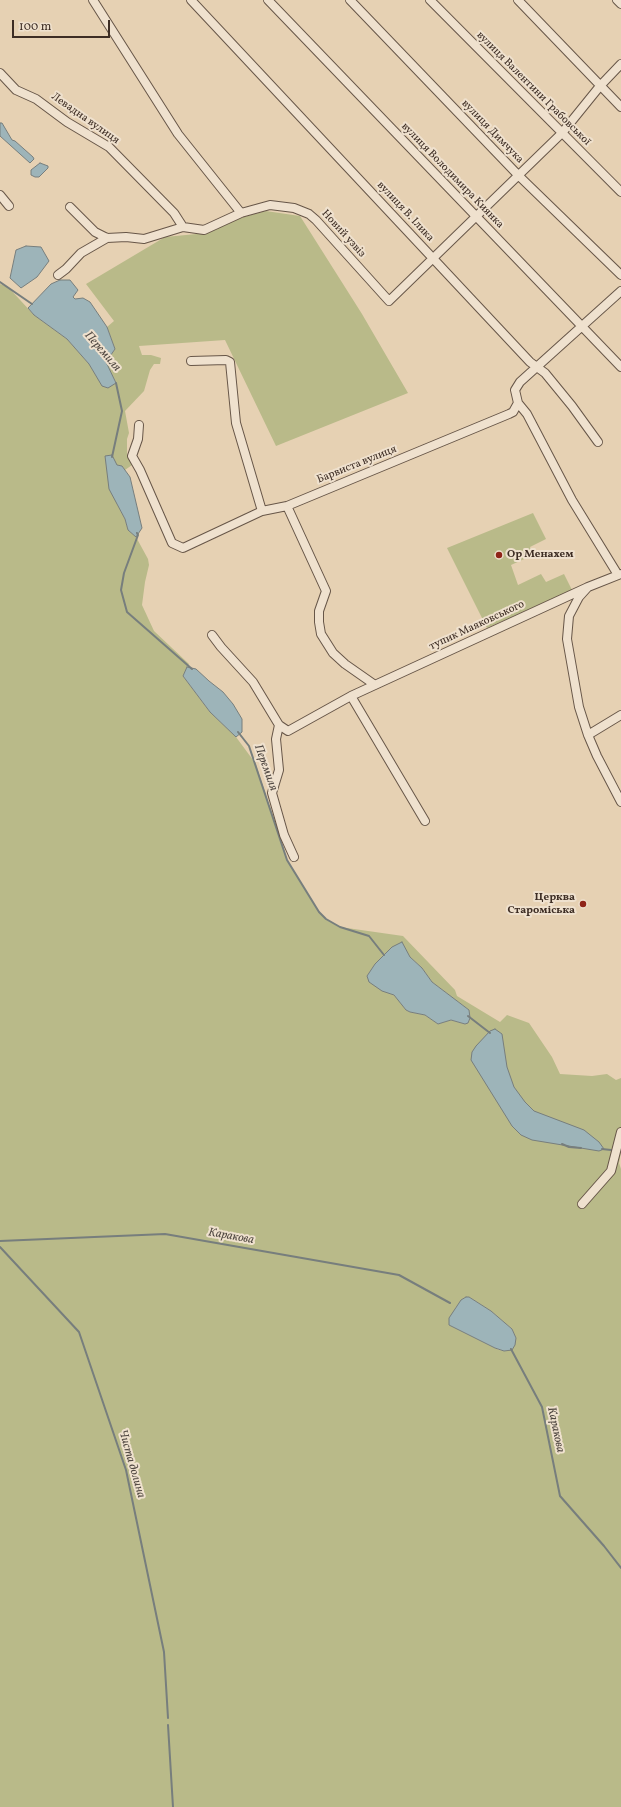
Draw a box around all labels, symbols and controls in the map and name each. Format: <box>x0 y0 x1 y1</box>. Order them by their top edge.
scale bar <box>14 12 112 38</box>
text: 100 m <box>19 19 51 35</box>
street label: вулиця Валентини Грабовської <box>473 29 593 149</box>
street label: Левадна вулиця <box>48 91 122 147</box>
street label: вулиця Димчука <box>458 97 526 167</box>
street label: вулиця Володимира Киянка <box>398 120 506 232</box>
street label: вулиця В. Ілика <box>374 179 436 245</box>
street label: Новий узвіз <box>318 207 368 261</box>
water label: Перемиля <box>81 329 123 375</box>
street label: Барвиста вулиця <box>315 443 399 487</box>
place label: Ор Менахем <box>507 548 573 562</box>
marker: Ор Менахем <box>494 550 504 560</box>
street label: тупик Маяковського <box>427 598 527 654</box>
water label: Перемиля <box>250 743 280 793</box>
place label: Церква Староміська <box>507 891 575 917</box>
marker: Церква Староміська <box>578 899 588 909</box>
water label: Каракова <box>207 1226 255 1248</box>
water label: Каракова <box>543 1406 567 1454</box>
water label: Чиста долина <box>114 1428 148 1500</box>

